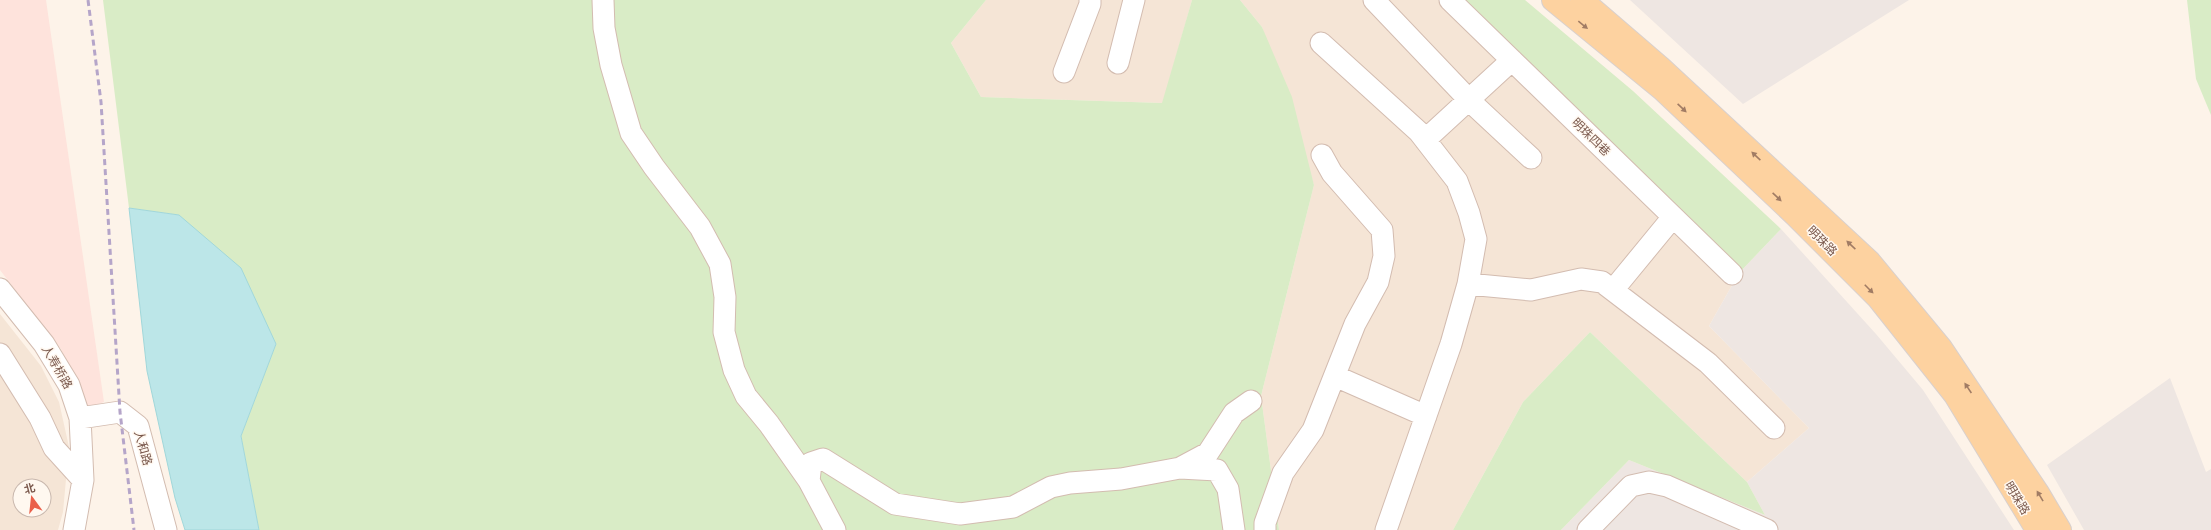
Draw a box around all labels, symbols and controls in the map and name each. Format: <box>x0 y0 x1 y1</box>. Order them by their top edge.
one-way arrow <box>1577 20 1588 29</box>
one-way arrow <box>1677 104 1687 113</box>
street label: 明珠四巷 <box>1569 115 1613 159</box>
one-way arrow <box>1751 151 1761 161</box>
one-way arrow <box>1772 193 1782 202</box>
street label: 明珠路 <box>1804 223 1840 259</box>
one-way arrow <box>1846 240 1856 249</box>
one-way arrow <box>1864 284 1874 294</box>
street label: 人寿桥路 <box>39 343 75 391</box>
one-way arrow <box>1964 383 1972 393</box>
street label: 人和路 <box>131 429 155 467</box>
north arrow <box>12 478 52 518</box>
street label: 明珠路 <box>2002 479 2032 517</box>
text: 北 <box>23 481 36 496</box>
one-way arrow <box>2037 491 2044 502</box>

